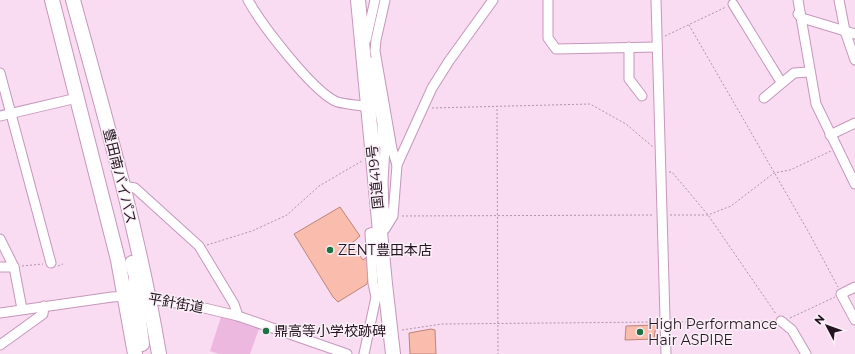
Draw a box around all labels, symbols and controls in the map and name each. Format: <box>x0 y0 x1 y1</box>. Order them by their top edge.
street label: 豊田南バイパス <box>99 126 141 226</box>
street label: 国道419号 <box>363 144 387 210</box>
place label: ZENT豊田本店 <box>338 241 432 259</box>
marker: ZENT豊田本店 <box>325 245 335 255</box>
street label: 平針街道 <box>147 289 205 317</box>
north arrow <box>807 306 847 346</box>
text: N <box>811 311 828 327</box>
place label: High Performance Hair ASPIRE <box>648 315 778 349</box>
place label: 鼎高等小学校跡碑 <box>274 322 386 340</box>
marker: 鼎高等小学校跡碑 <box>261 326 271 336</box>
marker: High Performance Hair ASPIRE <box>635 327 645 337</box>

